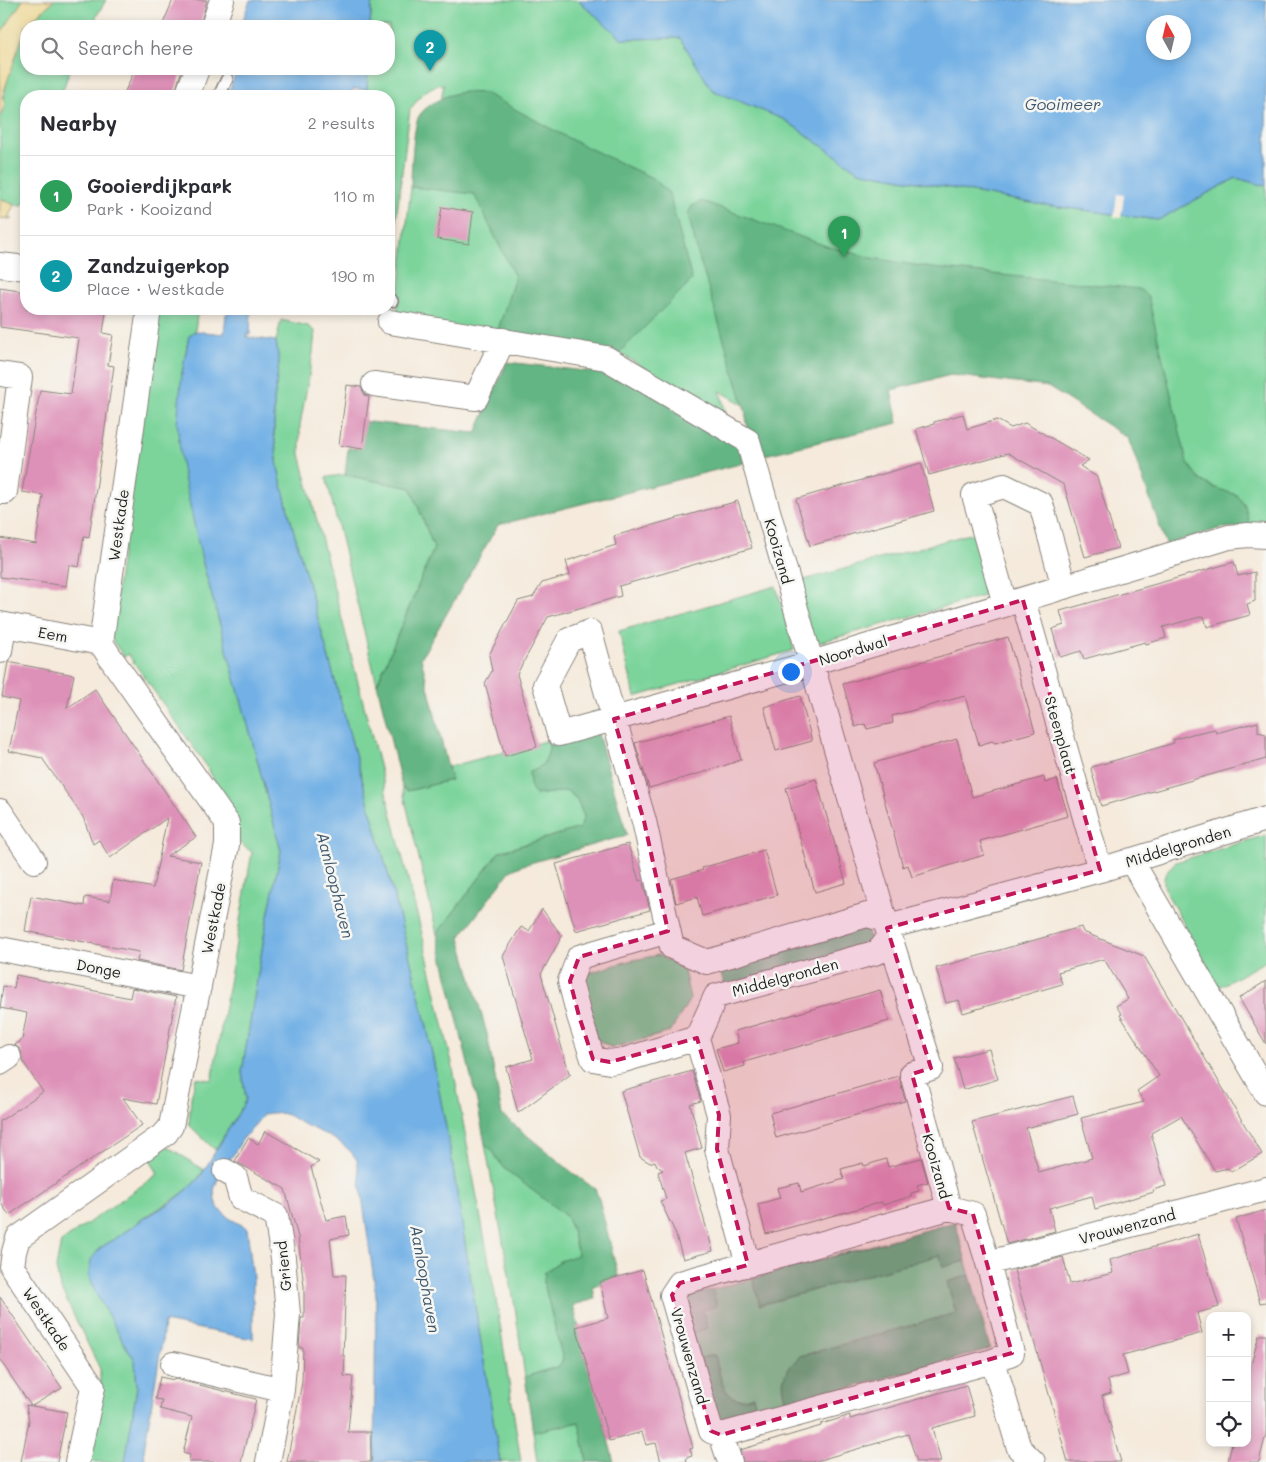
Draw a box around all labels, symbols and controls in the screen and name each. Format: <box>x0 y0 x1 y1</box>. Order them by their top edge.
north arrow <box>1146 15 1191 60</box>
search box <box>20 20 395 75</box>
pin: 2 <box>414 30 446 71</box>
icon: search <box>38 34 66 62</box>
text: Search here <box>78 35 194 60</box>
water label: Gooimeer <box>1025 93 1101 114</box>
text: Nearby <box>40 109 117 136</box>
text: 2 results <box>308 112 375 133</box>
text: Gooierdijkpark <box>87 173 232 198</box>
text: 1 <box>52 185 60 206</box>
text: 110 m <box>333 185 375 206</box>
text: Park · Kooizand <box>87 198 212 219</box>
pin: 1 <box>828 216 860 257</box>
text: Zandzuigerkop <box>87 253 229 278</box>
text: 2 <box>52 265 60 286</box>
text: 190 m <box>331 265 375 286</box>
text: Place · Westkade <box>87 278 225 299</box>
street label: Westkade <box>103 488 133 562</box>
street label: Kooizand <box>760 516 798 586</box>
street label: Eem <box>37 622 69 646</box>
street label: Noordwal <box>816 630 890 670</box>
your location <box>778 659 804 685</box>
street label: Steenplaat <box>1040 694 1082 776</box>
street label: Middelgronden <box>1123 820 1233 872</box>
water label: Aanloophaven <box>313 830 359 941</box>
street label: Westkade <box>196 881 230 955</box>
street label: Middelgronden <box>730 953 840 1001</box>
street label: Donge <box>75 954 123 982</box>
street label: Kooizand <box>918 1131 956 1201</box>
street label: Vrouwenzand <box>1077 1204 1177 1248</box>
water label: Aanloophaven <box>406 1224 446 1335</box>
street label: Griend <box>270 1240 296 1292</box>
street label: Westkade <box>18 1283 76 1355</box>
street label: Vrouwenzand <box>667 1306 713 1406</box>
map controls <box>1206 1312 1251 1447</box>
button: + <box>1206 1312 1251 1357</box>
button: − <box>1206 1357 1251 1402</box>
button: locate <box>1206 1402 1251 1447</box>

